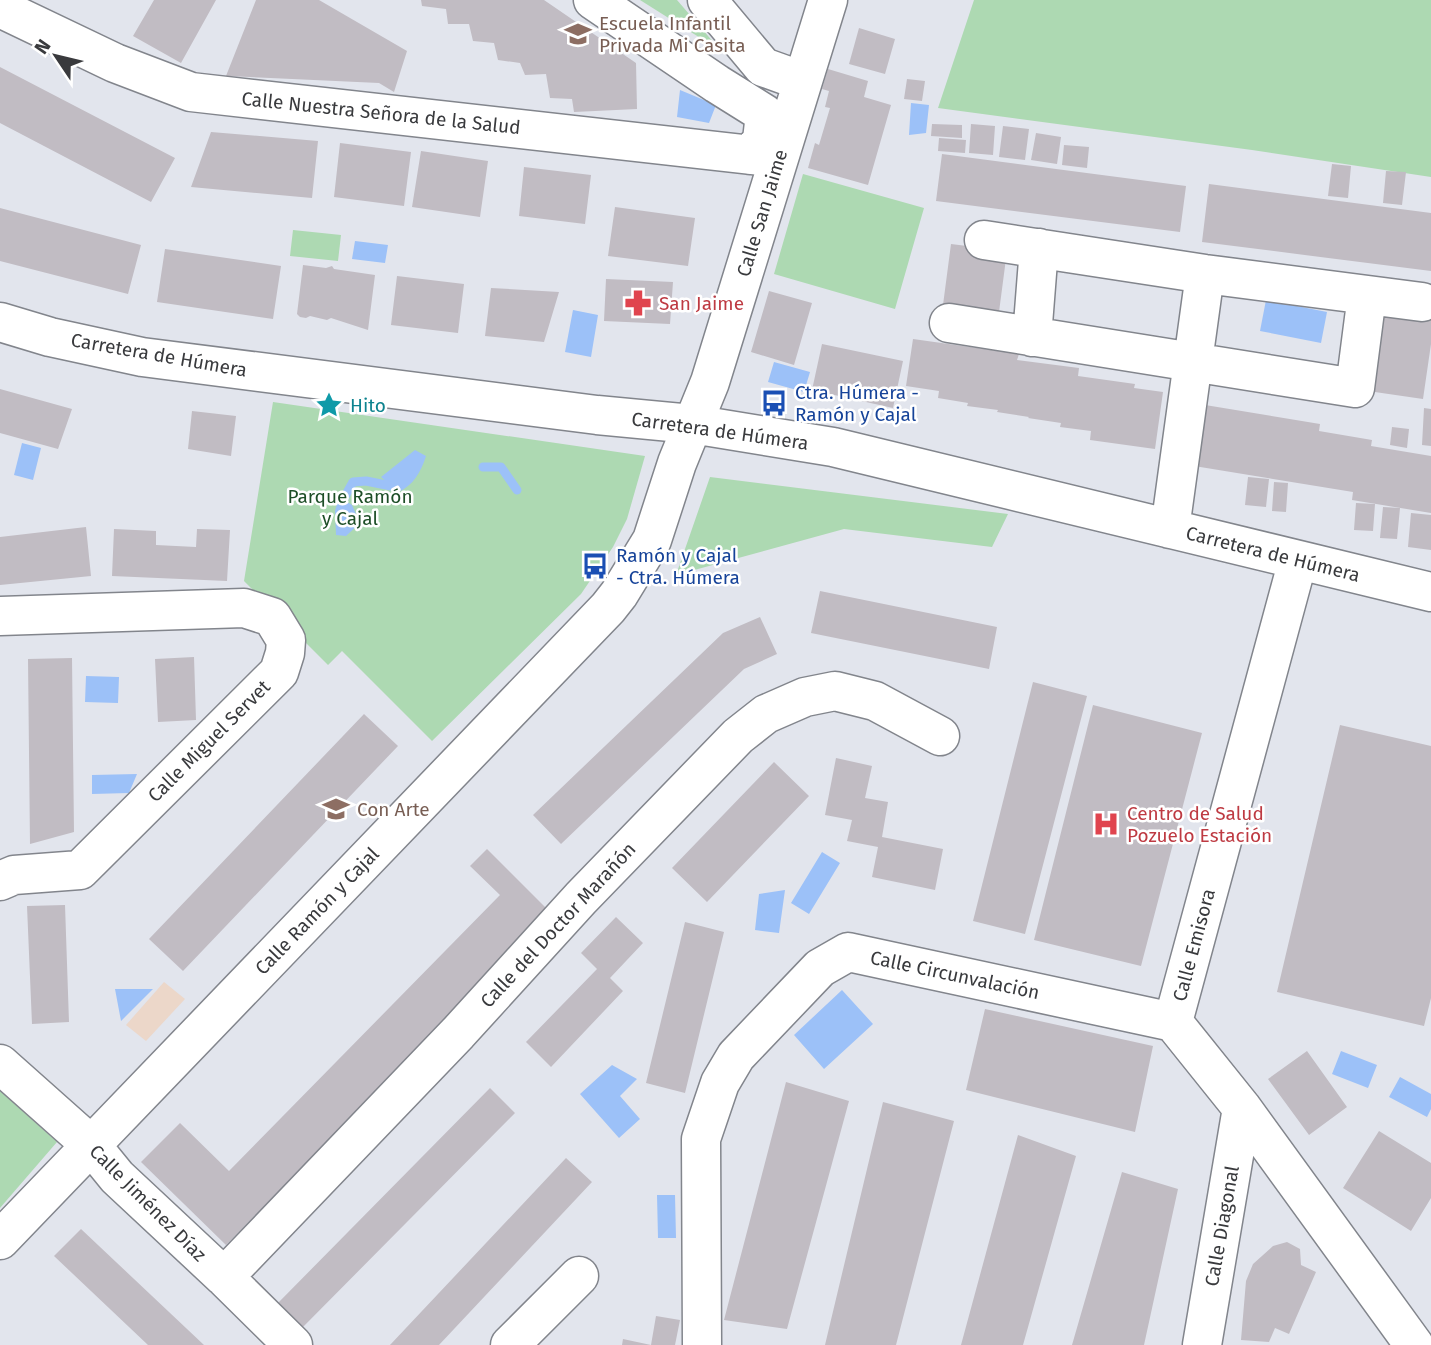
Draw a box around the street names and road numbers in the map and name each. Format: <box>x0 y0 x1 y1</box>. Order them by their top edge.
street label: Calle Nuestra Señora de la Salud <box>240 87 522 139</box>
street label: Calle San Jaime <box>732 147 792 279</box>
street label: Carretera de Húmera <box>69 328 249 382</box>
street label: Carretera de Húmera <box>630 407 810 455</box>
street label: Carretera de Húmera <box>1184 521 1362 587</box>
street label: Calle Miguel Servet <box>143 675 275 807</box>
street label: Calle del Doctor Marañón <box>475 838 641 1012</box>
street label: Calle Ramón y Cajal <box>250 842 384 979</box>
street label: Calle Emisora <box>1168 886 1220 1004</box>
street label: Calle Circunvalación <box>868 946 1042 1004</box>
street label: Calle Jiménez Díaz <box>85 1140 211 1266</box>
street label: Calle Diagonal <box>1200 1163 1244 1288</box>

